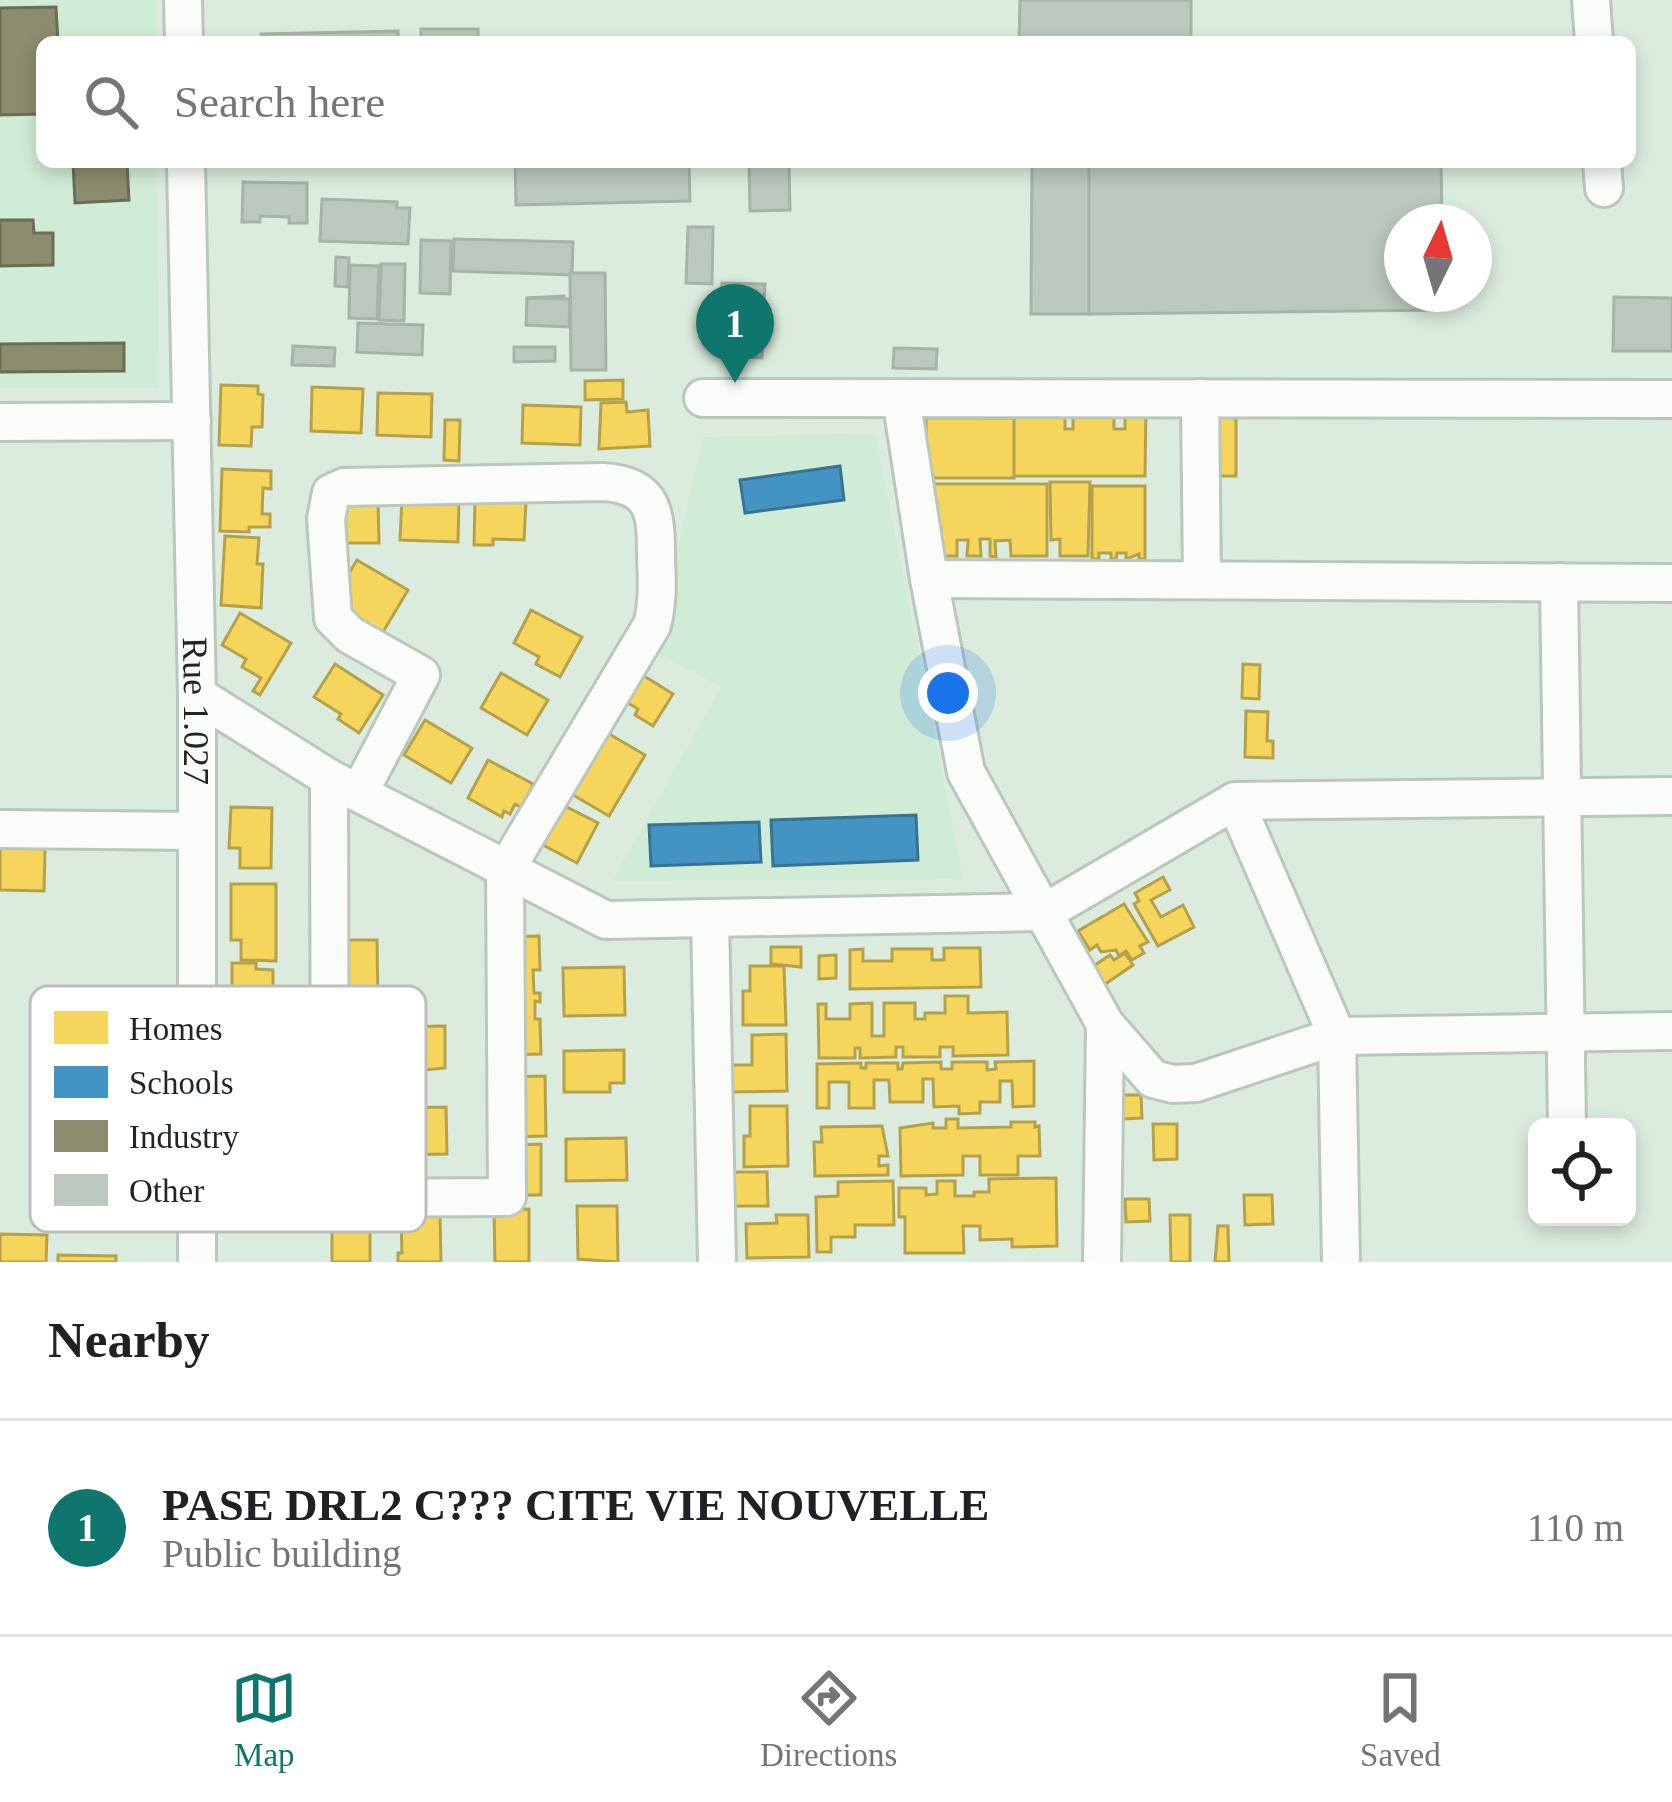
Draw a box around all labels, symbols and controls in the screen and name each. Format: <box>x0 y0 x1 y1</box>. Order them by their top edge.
search box <box>36 36 1636 168</box>
icon: search <box>78 69 144 135</box>
text: Search here <box>174 77 385 127</box>
north arrow <box>1384 204 1492 312</box>
pin: 1 <box>696 284 774 383</box>
street label: Rue 1.027 <box>175 637 216 785</box>
your location <box>918 663 978 723</box>
legend <box>30 986 426 1232</box>
text: Homes <box>129 1011 223 1047</box>
text: Schools <box>129 1065 234 1101</box>
map controls <box>1528 1118 1636 1226</box>
button: locate <box>1528 1118 1636 1226</box>
text: Industry <box>129 1119 239 1155</box>
text: Other <box>129 1173 204 1209</box>
text: Nearby <box>48 1312 209 1368</box>
text: PASE DRL2 C??? CITE VIE NOUVELLE <box>162 1480 989 1530</box>
text: 1 <box>77 1506 97 1549</box>
text: 110 m <box>1527 1506 1624 1549</box>
text: Public building <box>162 1532 401 1575</box>
tab: Map <box>231 1665 297 1774</box>
tab: Directions <box>760 1665 897 1774</box>
tab: Saved <box>1360 1665 1441 1774</box>

